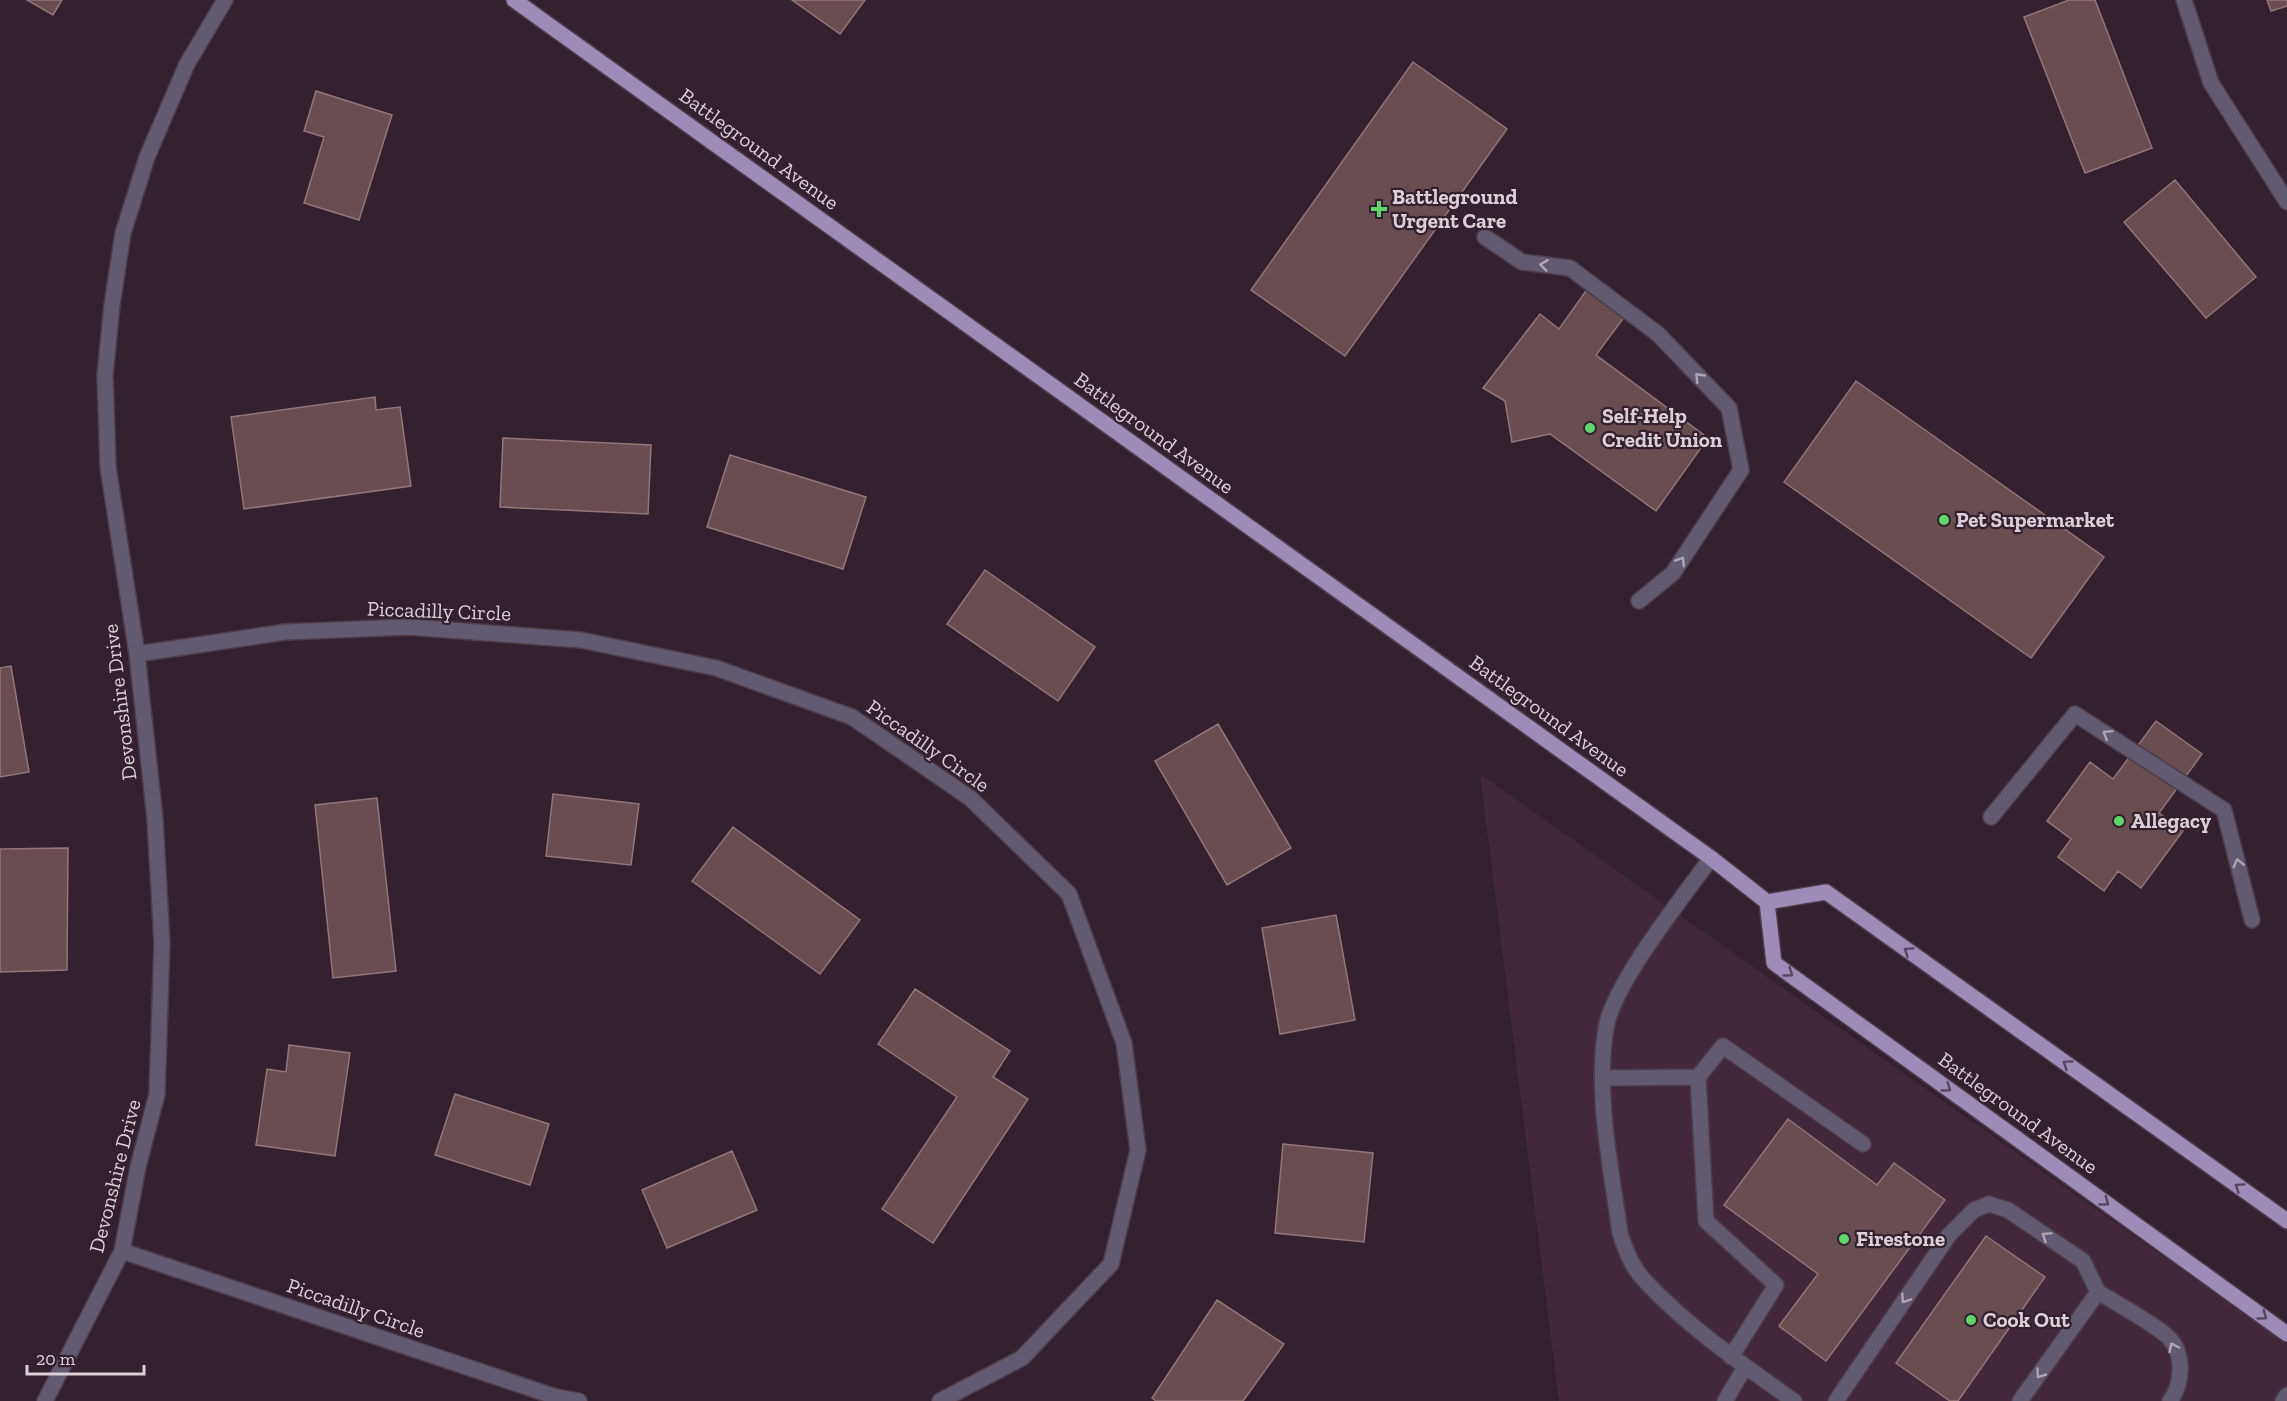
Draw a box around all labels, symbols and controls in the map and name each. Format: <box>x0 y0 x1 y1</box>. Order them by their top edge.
street label: Battleground Avenue <box>675 82 844 215</box>
place label: Battleground Urgent Care <box>1392 184 1517 233</box>
marker: Battleground Urgent Care <box>1370 200 1388 218</box>
one-way arrow <box>1540 259 1549 272</box>
street label: Battleground Avenue <box>1070 366 1239 499</box>
one-way arrow <box>1695 373 1706 383</box>
place label: Self-Help Credit Union <box>1602 403 1723 452</box>
marker: Self-Help Credit Union <box>1583 421 1597 435</box>
place label: Pet Supermarket <box>1956 507 2115 532</box>
marker: Pet Supermarket <box>1937 513 1951 527</box>
one-way arrow <box>1674 557 1685 568</box>
street label: Piccadilly Circle <box>367 595 512 626</box>
street label: Devonshire Drive <box>98 622 141 782</box>
street label: Battleground Avenue <box>1465 649 1634 782</box>
street label: Piccadilly Circle <box>862 694 995 797</box>
one-way arrow <box>2103 729 2113 741</box>
place label: Allegacy <box>2131 808 2211 833</box>
marker: Allegacy <box>2112 814 2126 828</box>
one-way arrow <box>2232 858 2245 868</box>
one-way arrow <box>1903 947 1914 958</box>
one-way arrow <box>1782 966 1793 977</box>
street label: Battleground Avenue <box>1934 1046 2103 1179</box>
one-way arrow <box>2062 1060 2073 1071</box>
one-way arrow <box>1940 1081 1951 1092</box>
street label: Devonshire Drive <box>83 1096 146 1255</box>
one-way arrow <box>2235 1183 2246 1194</box>
one-way arrow <box>2098 1195 2109 1206</box>
place label: Firestone <box>1856 1226 1945 1251</box>
marker: Firestone <box>1837 1232 1851 1246</box>
one-way arrow <box>2042 1232 2053 1243</box>
street label: Piccadilly Circle <box>284 1272 429 1343</box>
one-way arrow <box>1901 1292 1912 1303</box>
place label: Cook Out <box>1983 1307 2070 1332</box>
one-way arrow <box>2256 1309 2267 1320</box>
marker: Cook Out <box>1964 1313 1978 1327</box>
scale bar <box>27 1338 144 1376</box>
one-way arrow <box>2168 1342 2180 1353</box>
text: 20 m <box>36 1348 76 1370</box>
one-way arrow <box>2036 1367 2047 1378</box>

